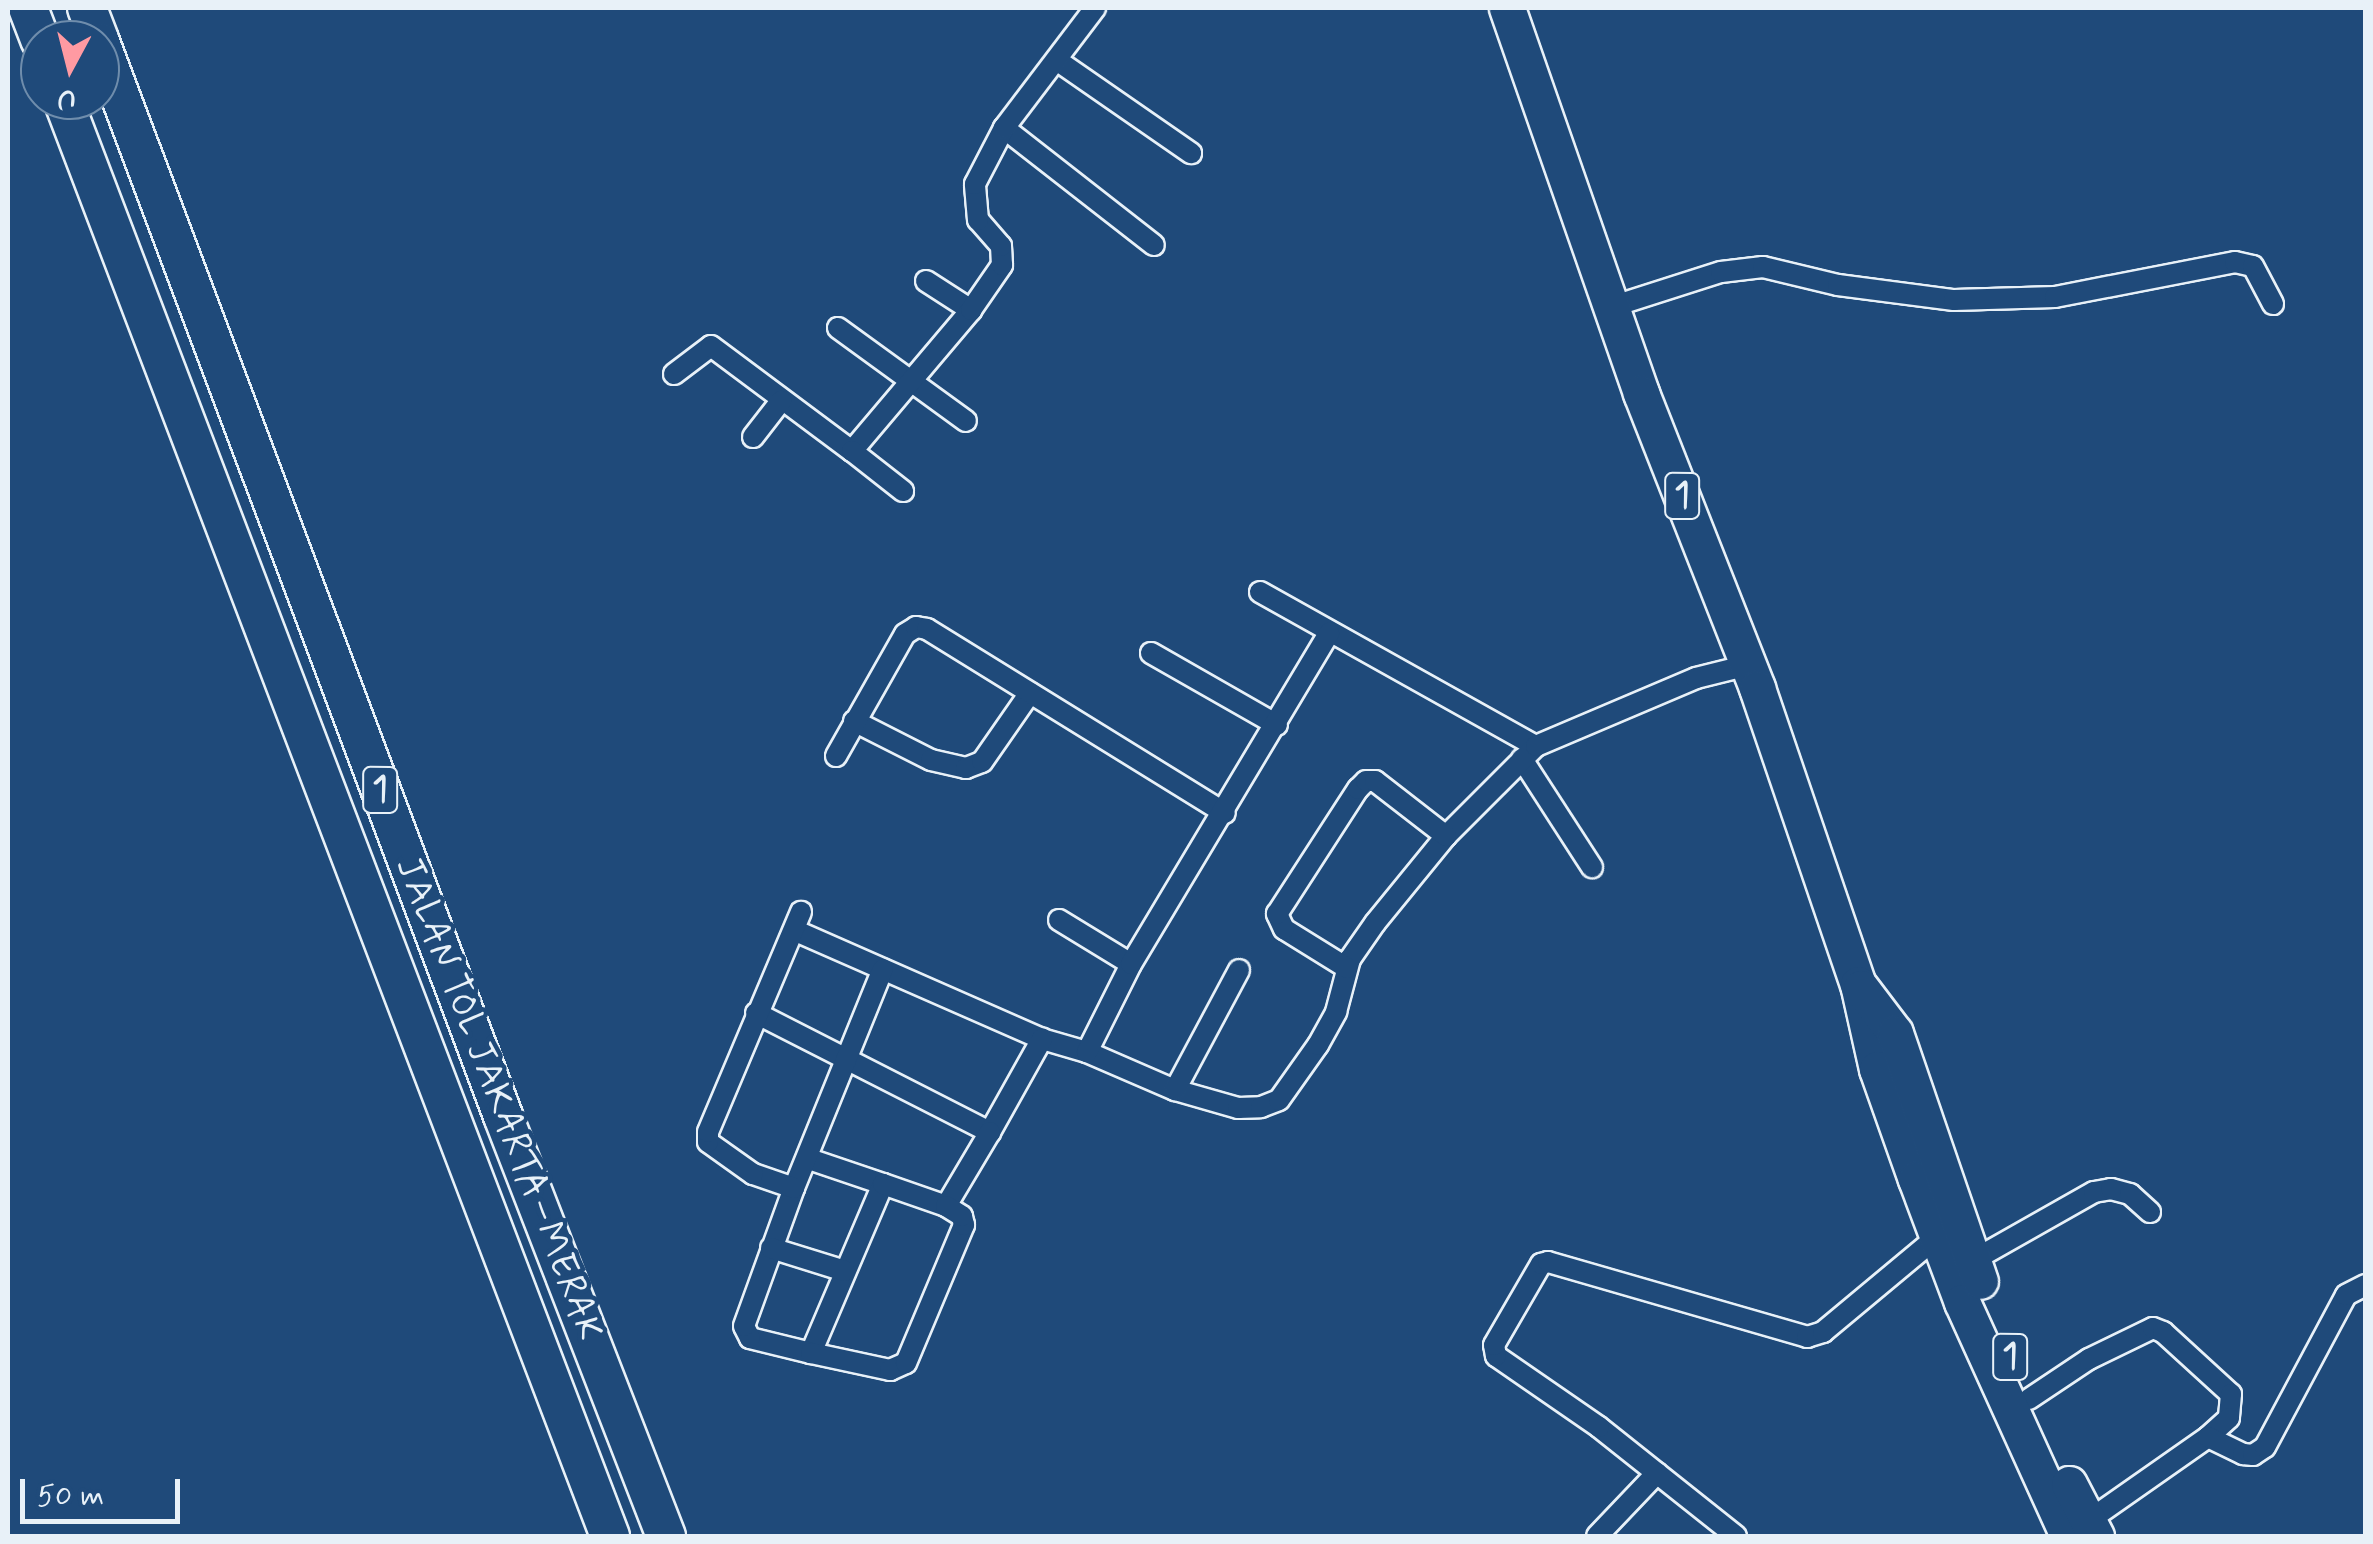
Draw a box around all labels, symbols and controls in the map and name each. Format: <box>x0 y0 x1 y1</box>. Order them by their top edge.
north arrow <box>20 20 120 120</box>
text: U <box>55 79 78 118</box>
road number: 1 <box>1662 466 1702 526</box>
road number: 1 <box>360 760 400 820</box>
street label: JALAN TOL JAKARTA–MERAK <box>384 850 612 1348</box>
road number: 1 <box>1990 1327 2030 1387</box>
scale bar <box>25 1459 185 1521</box>
text: 50 m <box>37 1477 104 1516</box>

